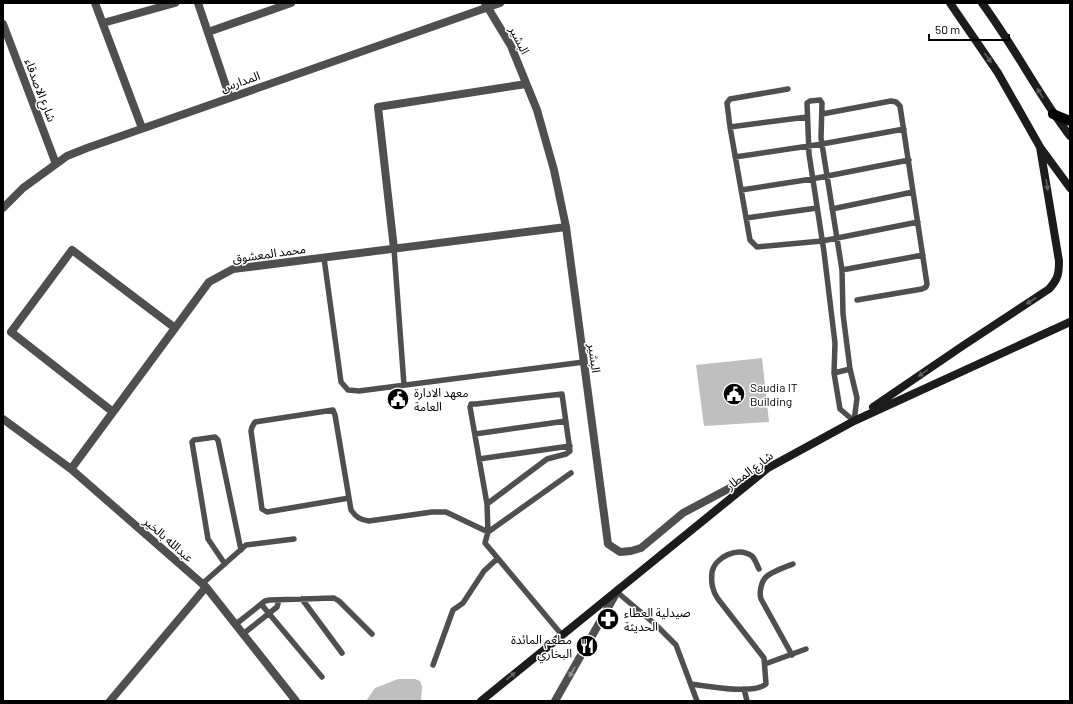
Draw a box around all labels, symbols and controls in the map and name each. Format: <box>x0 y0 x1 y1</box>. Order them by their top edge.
scale bar <box>929 16 1009 42</box>
text: 50 m <box>935 22 960 36</box>
street label: البشير <box>506 23 533 57</box>
one-way arrow <box>984 53 992 63</box>
street label: شارع الاصدقاء <box>20 56 59 125</box>
street label: المدارس <box>218 68 262 95</box>
one-way arrow <box>1036 88 1044 98</box>
one-way arrow <box>1044 179 1050 191</box>
street label: محمد المعشوق <box>231 241 307 266</box>
one-way arrow <box>1025 298 1037 305</box>
street label: البشير <box>585 341 604 374</box>
one-way arrow <box>917 369 928 377</box>
place label: Saudia IT Building <box>750 380 798 408</box>
public building icon: Saudia IT Building <box>721 381 747 407</box>
place label: معهد الادارة العامة <box>414 385 469 413</box>
public building icon: معهد الادارة العامة <box>385 386 411 412</box>
street label: شارع المطار <box>722 448 777 495</box>
street label: عبدالله بالخير <box>140 513 197 565</box>
place label: صيدلية العطاء الحديثة <box>624 605 691 634</box>
pharmacy icon: صيدلية العطاء الحديثة <box>595 606 621 632</box>
place label: مطعم المائدة البخاري <box>511 632 572 664</box>
restaurant icon: مطعم المائدة البخاري <box>574 633 600 659</box>
one-way arrow <box>568 666 575 678</box>
one-way arrow <box>506 672 517 681</box>

